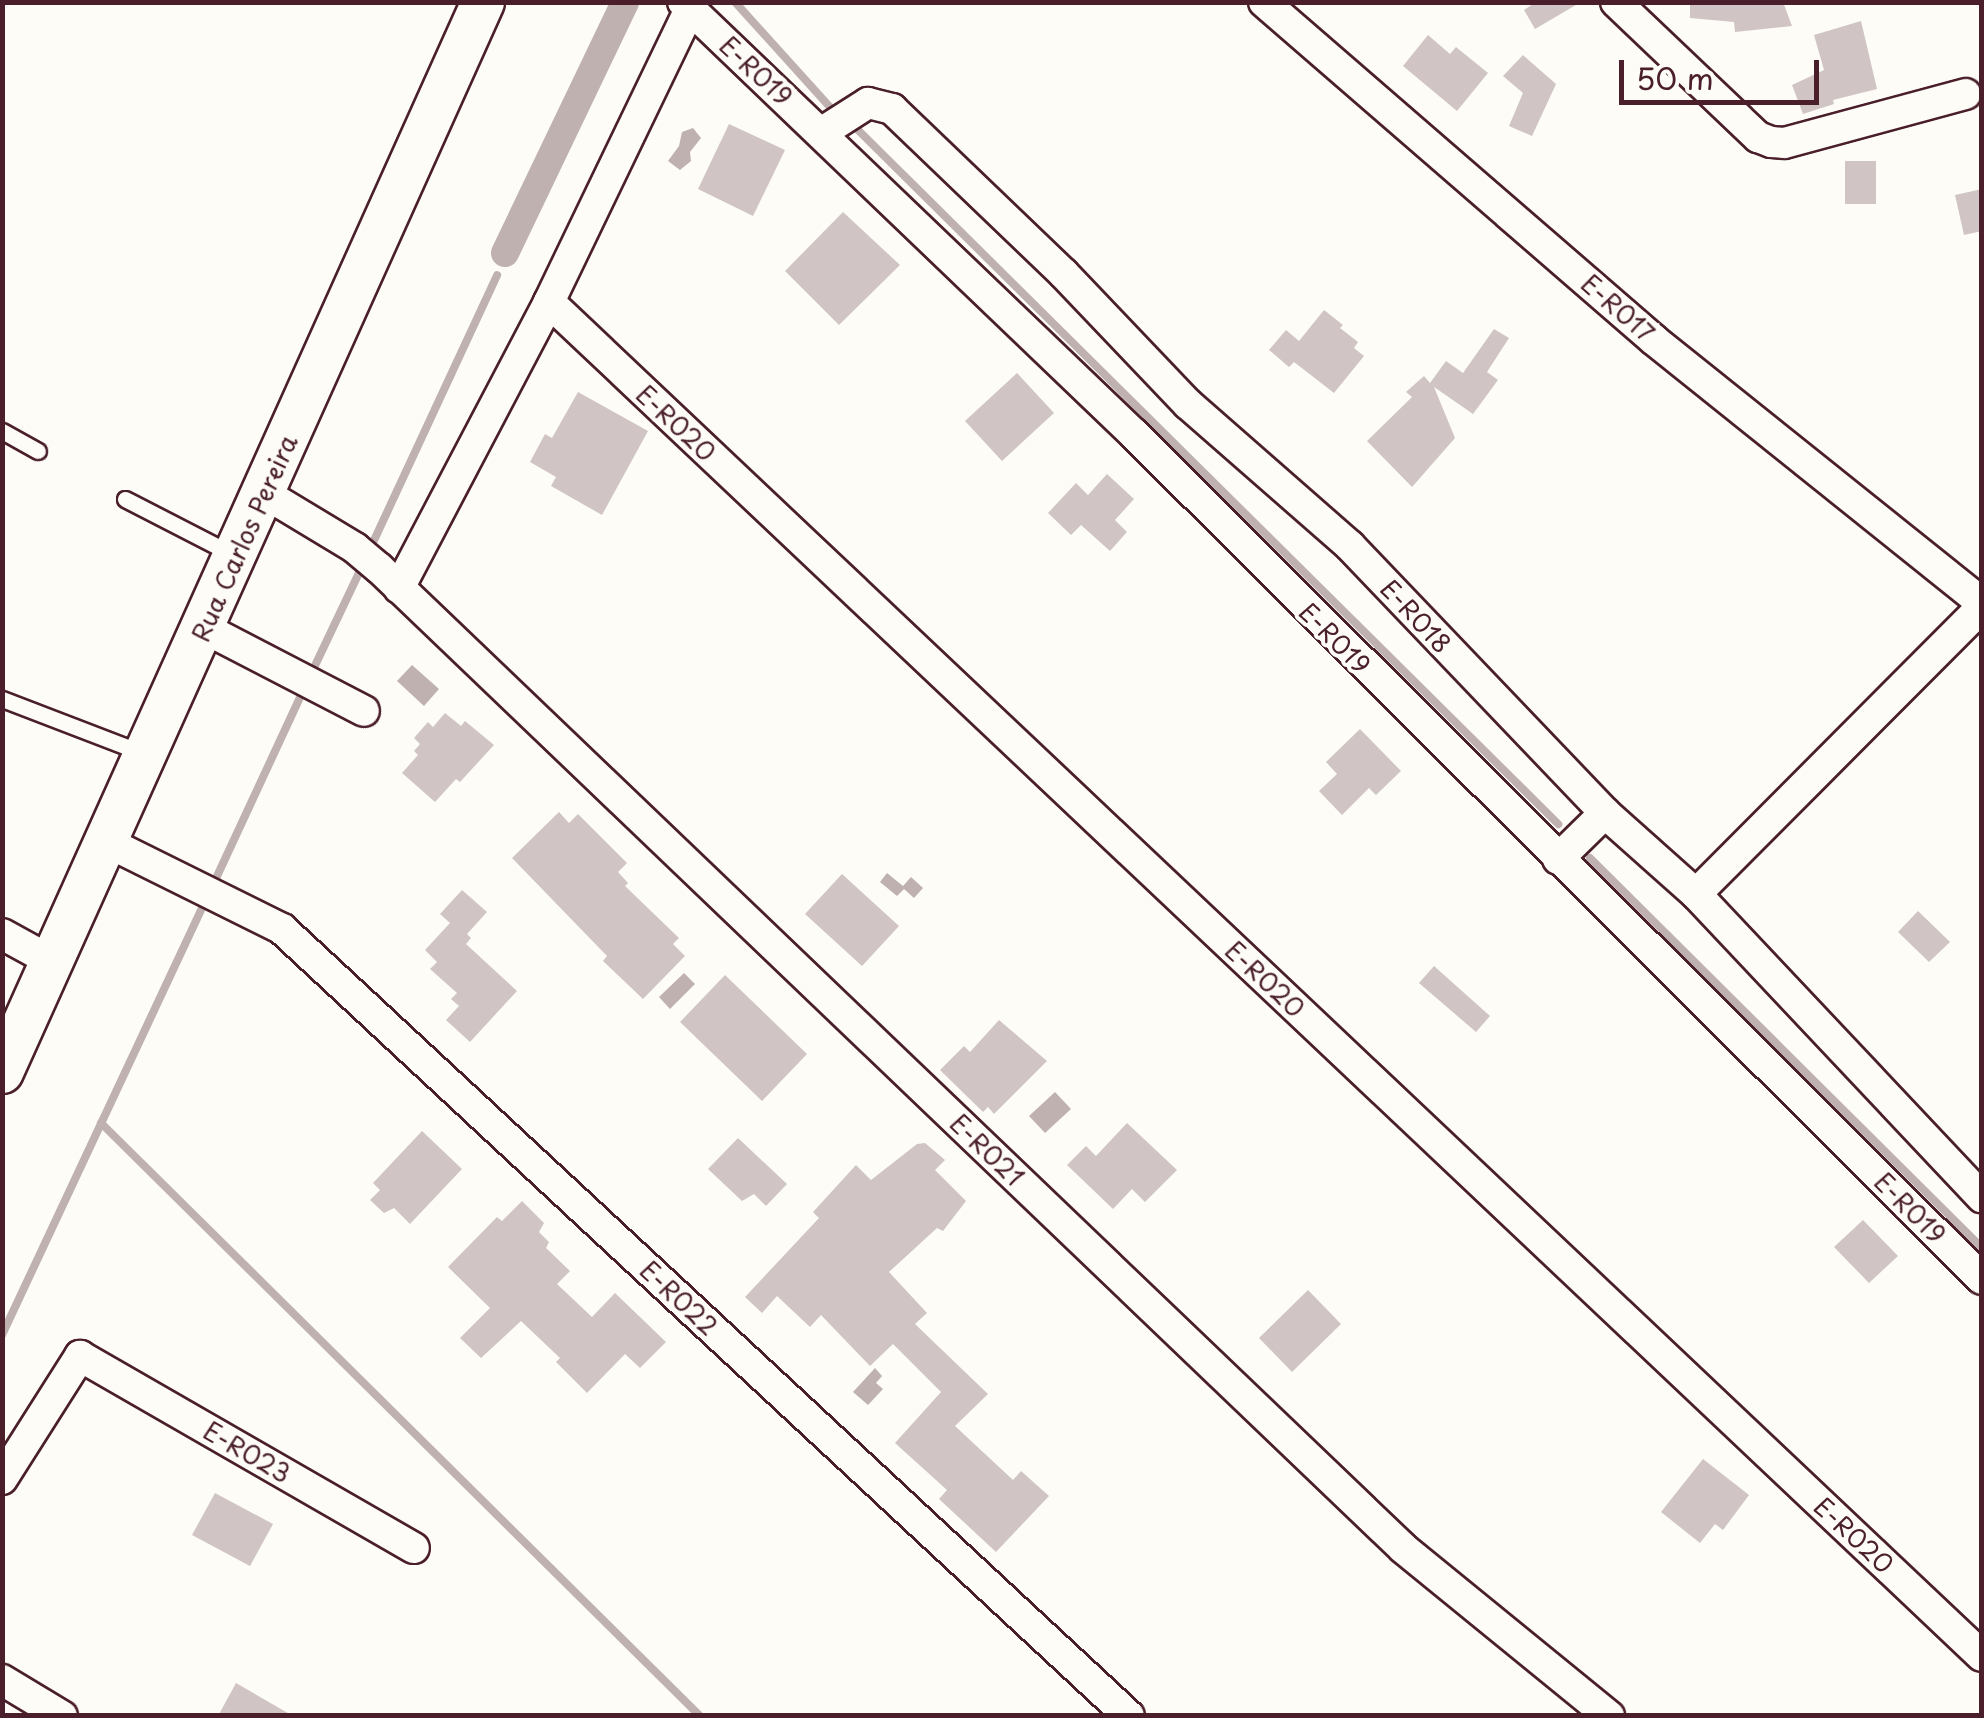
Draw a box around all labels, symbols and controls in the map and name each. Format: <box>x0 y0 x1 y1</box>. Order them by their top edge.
street label: E-R019 <box>714 30 798 112</box>
scale bar <box>1624 40 1824 102</box>
text: 50 m <box>1636 55 1714 100</box>
street label: E-R017 <box>1575 268 1661 348</box>
street label: E-R020 <box>630 379 722 467</box>
street label: Rua Carlos Pereira <box>184 429 304 647</box>
street label: E-R018 <box>1375 573 1457 659</box>
street label: E-R019 <box>1293 596 1377 680</box>
street label: E-R020 <box>1219 935 1311 1023</box>
street label: E-R021 <box>944 1108 1030 1192</box>
street label: E-R019 <box>1868 1166 1952 1250</box>
street label: E-R022 <box>634 1255 724 1341</box>
street label: E-R023 <box>198 1415 296 1489</box>
street label: E-R020 <box>1808 1491 1900 1579</box>

